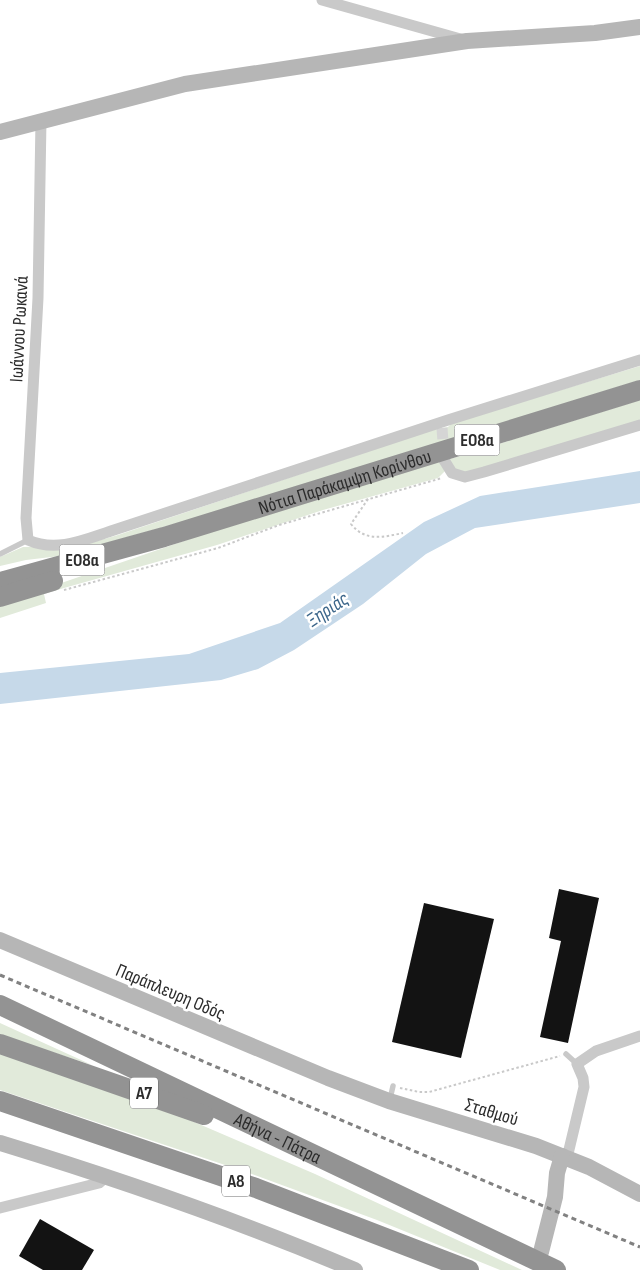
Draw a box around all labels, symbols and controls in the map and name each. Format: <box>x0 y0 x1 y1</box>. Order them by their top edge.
street label: Ιωάννου Ρωκανά <box>5 275 34 383</box>
road number: ΕΟ8α <box>454 424 500 456</box>
street label: Νότια Παράκαμψη Κορίνθου <box>256 445 434 520</box>
road number: ΕΟ8α <box>59 544 104 576</box>
water label: Ξηριάς <box>302 587 353 633</box>
street label: Παράπλευρη Οδός <box>112 959 229 1026</box>
road number: Α7 <box>130 1078 158 1108</box>
street label: Σταθμού <box>462 1093 521 1131</box>
street label: Αθήνα - Πάτρα <box>229 1108 325 1169</box>
road number: Α8 <box>222 1166 250 1196</box>

